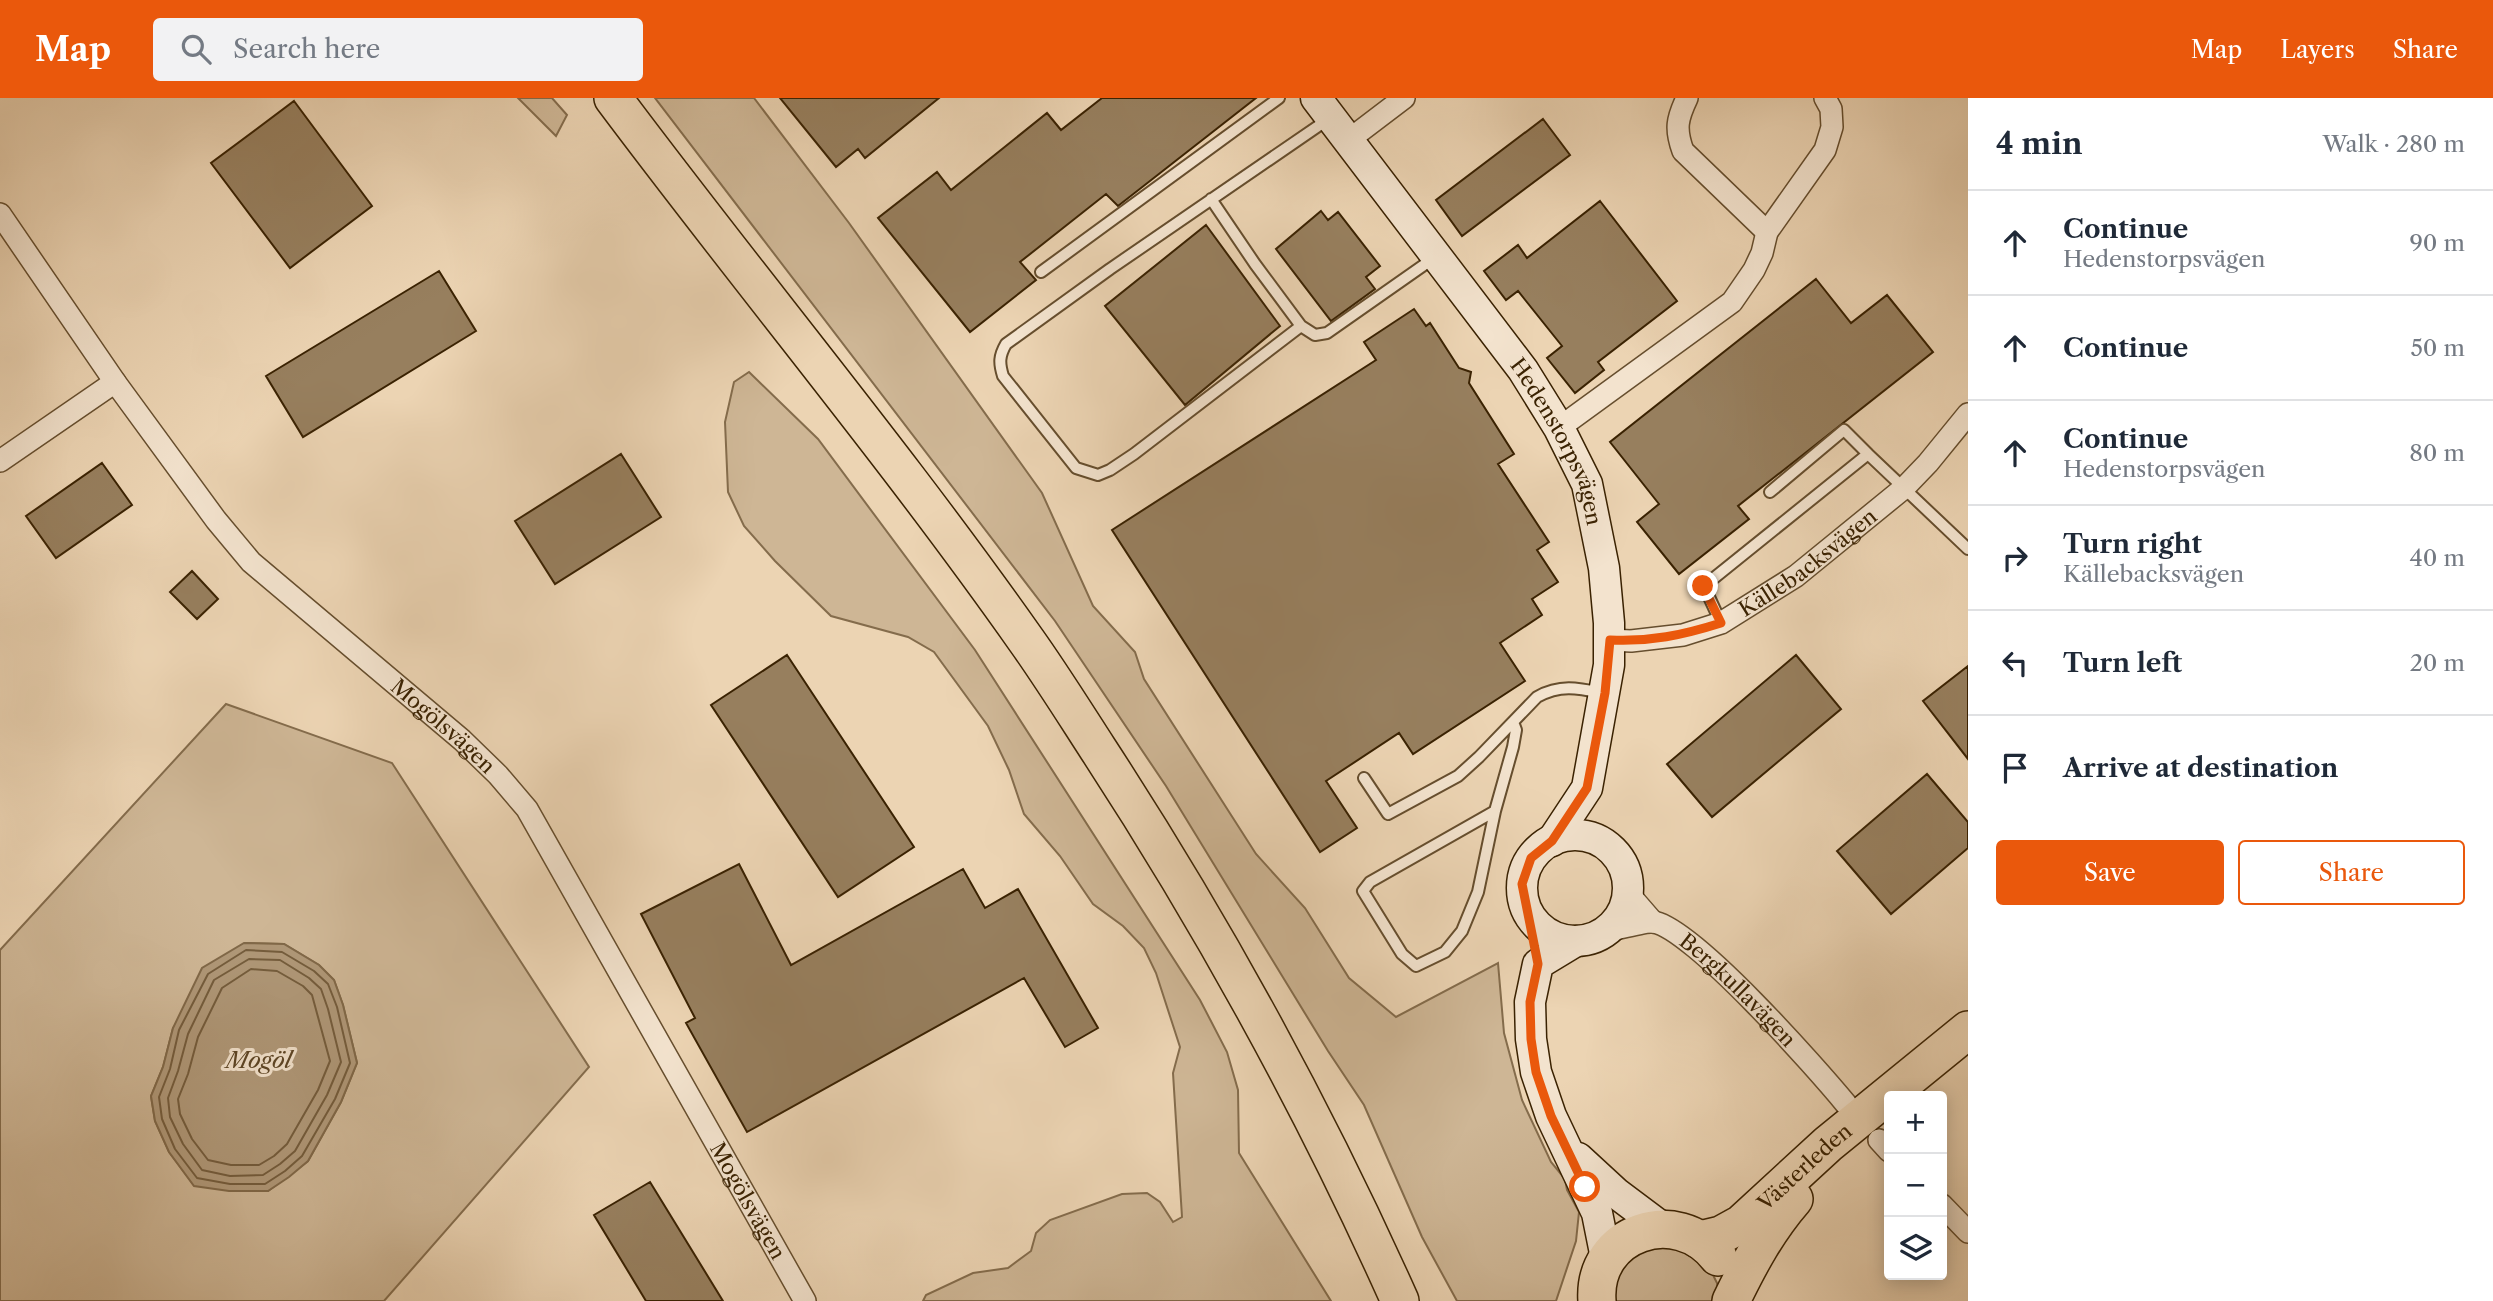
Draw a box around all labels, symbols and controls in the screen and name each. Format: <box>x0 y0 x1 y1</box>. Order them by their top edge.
search box <box>153 18 643 81</box>
text: Map <box>35 29 111 70</box>
icon: search <box>177 30 215 68</box>
text: Search here <box>233 33 380 65</box>
text: Map <box>2191 35 2242 64</box>
text: Layers <box>2280 35 2355 64</box>
text: Share <box>2393 35 2458 64</box>
text: 4 min <box>1996 125 2082 162</box>
text: Walk · 280 m <box>2322 130 2465 158</box>
text: Continue <box>2063 213 2188 245</box>
icon: ahead <box>1996 224 2034 262</box>
text: 90 m <box>2409 229 2465 257</box>
text: Hedenstorpsvägen <box>2063 245 2265 273</box>
icon: ahead <box>1996 329 2034 367</box>
text: Continue <box>2063 332 2188 364</box>
text: 50 m <box>2410 334 2465 362</box>
street label: Hedenstorpsvägen <box>1506 353 1608 527</box>
text: Continue <box>2063 423 2188 455</box>
icon: ahead <box>1996 434 2034 472</box>
text: 80 m <box>2409 439 2465 467</box>
text: Hedenstorpsvägen <box>2063 455 2265 483</box>
street label: Källebacksvägen <box>1734 503 1881 621</box>
text: Turn right <box>2063 528 2202 560</box>
icon: right <box>1996 539 2034 577</box>
text: 40 m <box>2410 544 2465 572</box>
text: Källebacksvägen <box>2063 560 2244 588</box>
route end <box>1687 570 1718 601</box>
icon: left <box>1996 644 2034 682</box>
text: Turn left <box>2063 647 2182 679</box>
text: 20 m <box>2410 649 2465 677</box>
street label: Mogölsvägen <box>386 673 501 778</box>
icon: arrive <box>1996 749 2034 787</box>
text: Arrive at destination <box>2063 752 2338 784</box>
button: Save <box>1996 840 2224 905</box>
button: Share <box>2238 840 2465 905</box>
street label: Bergkullavägen <box>1675 928 1802 1052</box>
water label: Mogöl <box>223 1046 295 1074</box>
map controls <box>1884 1091 1947 1280</box>
button: + <box>1884 1091 1947 1154</box>
street label: Västerleden <box>1751 1118 1856 1216</box>
street label: Mogölsvägen <box>705 1138 791 1264</box>
button: − <box>1884 1154 1947 1217</box>
route start <box>1569 1171 1600 1202</box>
button: layers <box>1884 1217 1947 1280</box>

